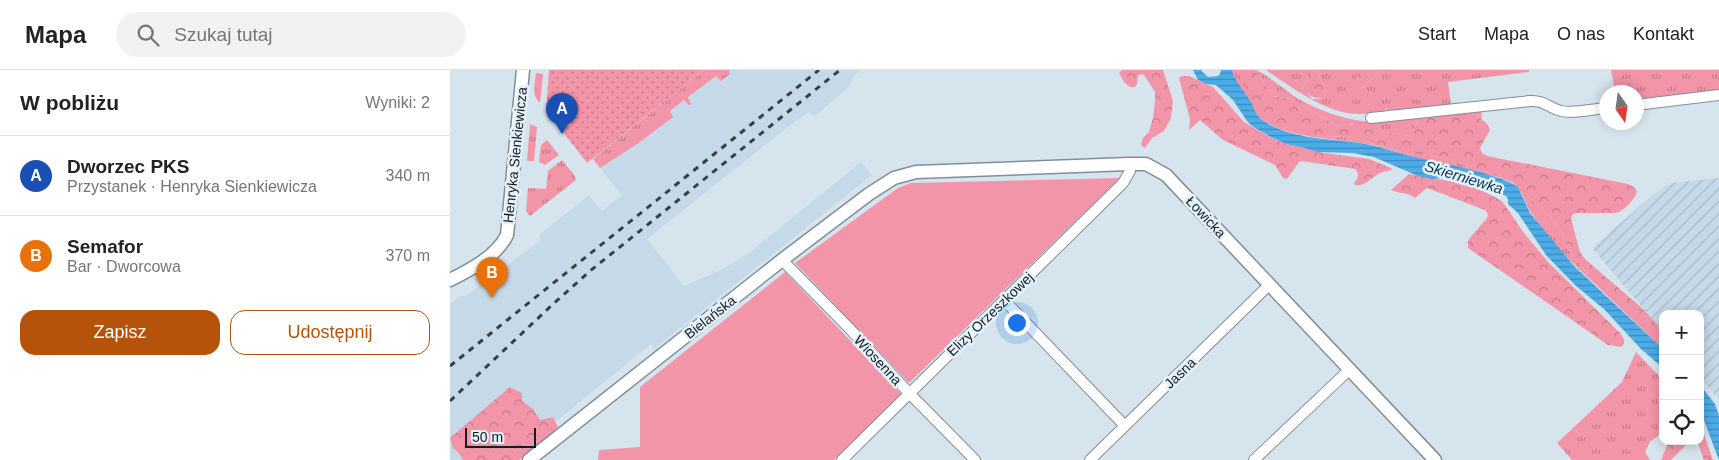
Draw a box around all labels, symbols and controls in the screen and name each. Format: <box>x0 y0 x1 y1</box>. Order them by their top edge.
search box <box>116 12 466 57</box>
text: Mapa <box>25 21 86 48</box>
icon: search <box>134 21 162 49</box>
text: Szukaj tutaj <box>174 24 273 45</box>
text: Start <box>1418 24 1456 44</box>
text: Mapa <box>1484 24 1529 44</box>
text: O nas <box>1557 24 1605 44</box>
text: Kontakt <box>1633 24 1694 44</box>
north arrow <box>1599 85 1644 130</box>
street label: Henryka Sienkiewicza <box>500 86 530 224</box>
text: W pobliżu <box>20 91 119 114</box>
pin: A <box>546 93 578 134</box>
text: Wyniki: 2 <box>365 94 430 111</box>
text: Dworzec PKS <box>67 156 189 177</box>
water label: Skierniewka <box>1423 157 1505 197</box>
text: A <box>30 167 42 184</box>
text: 340 m <box>386 167 430 184</box>
text: Przystanek · Henryka Sienkiewicza <box>67 178 317 195</box>
street label: Łowicka <box>1183 193 1229 241</box>
text: Semafor <box>67 236 143 257</box>
text: B <box>30 247 42 264</box>
text: 370 m <box>386 247 430 264</box>
pin: B <box>476 257 508 298</box>
text: Bar · Dworcowa <box>67 258 181 275</box>
street label: Elizy Orzeszkowej <box>944 269 1036 359</box>
street label: Bielańska <box>681 292 739 342</box>
button: Zapisz <box>20 310 220 355</box>
button: Udostępnij <box>230 310 430 355</box>
your location <box>1004 310 1030 336</box>
map controls <box>1659 310 1704 445</box>
button: + <box>1659 310 1704 355</box>
street label: Wiosenna <box>851 332 905 388</box>
street label: Jasna <box>1161 354 1199 392</box>
button: − <box>1659 355 1704 400</box>
button: locate <box>1659 400 1704 445</box>
scale bar <box>465 425 536 448</box>
text: 50 m <box>472 429 503 445</box>

